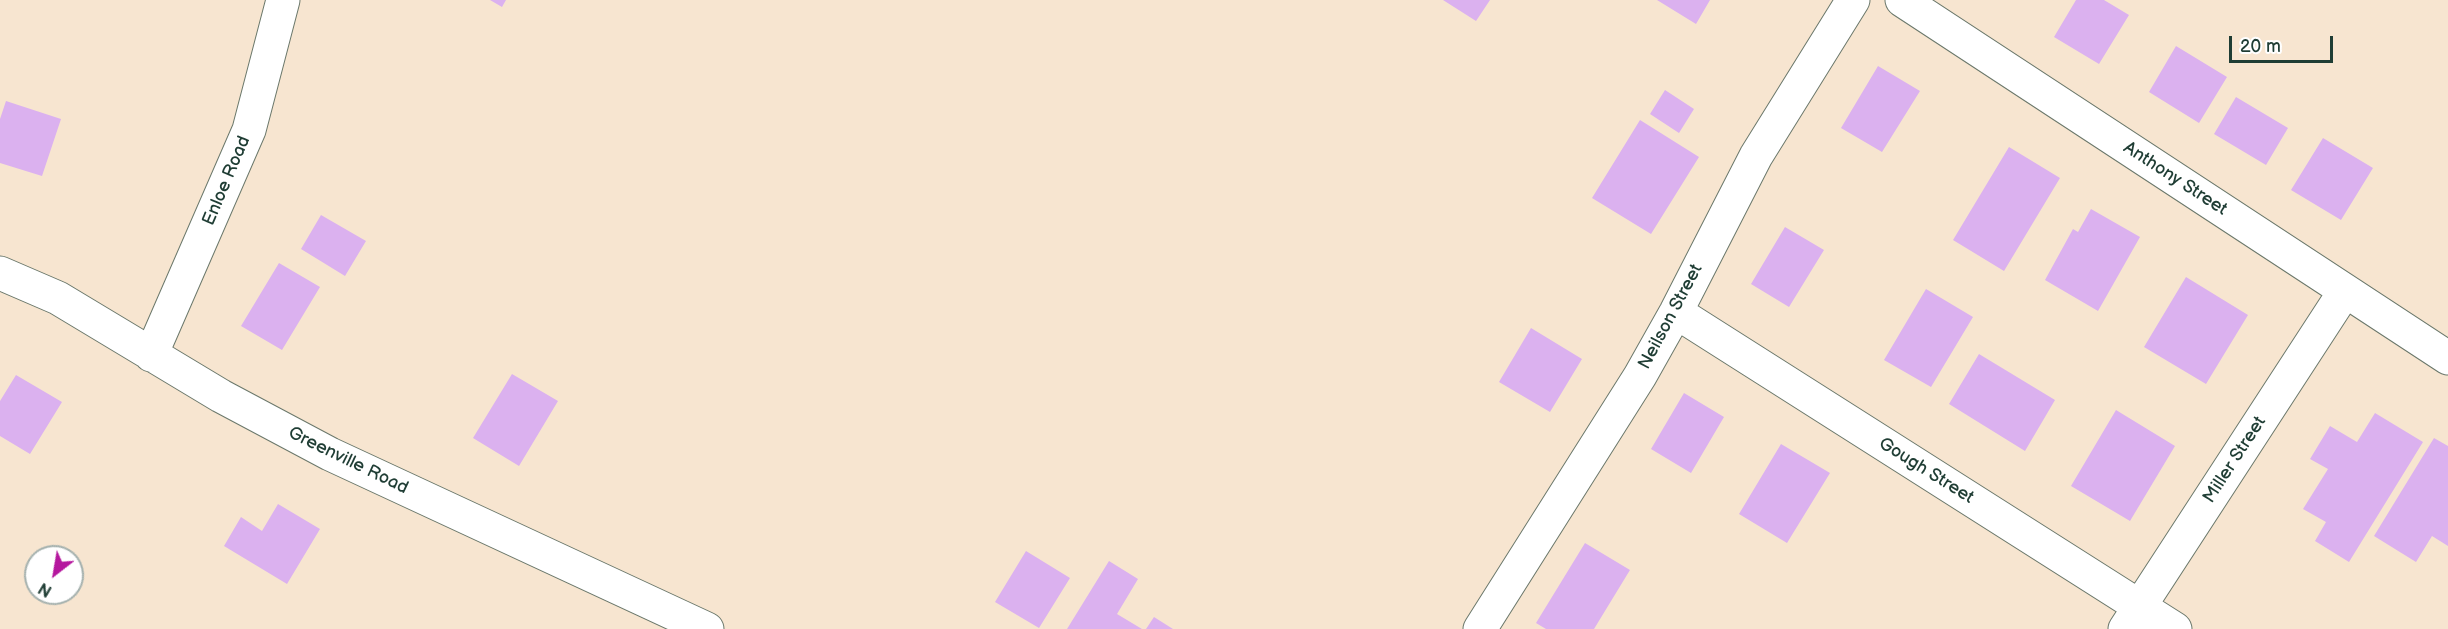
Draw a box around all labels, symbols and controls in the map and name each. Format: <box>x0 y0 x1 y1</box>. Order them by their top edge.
scale bar <box>2232 24 2336 62</box>
text: 20 m <box>2240 36 2281 57</box>
street label: Enloe Road <box>198 133 256 229</box>
street label: Anthony Street <box>2119 137 2231 221</box>
street label: Neilson Street <box>1634 261 1708 373</box>
street label: Miller Street <box>2199 413 2271 507</box>
street label: Greenville Road <box>284 423 412 499</box>
street label: Gough Street <box>1874 433 1978 509</box>
north arrow <box>24 545 84 605</box>
text: N <box>35 578 56 600</box>

